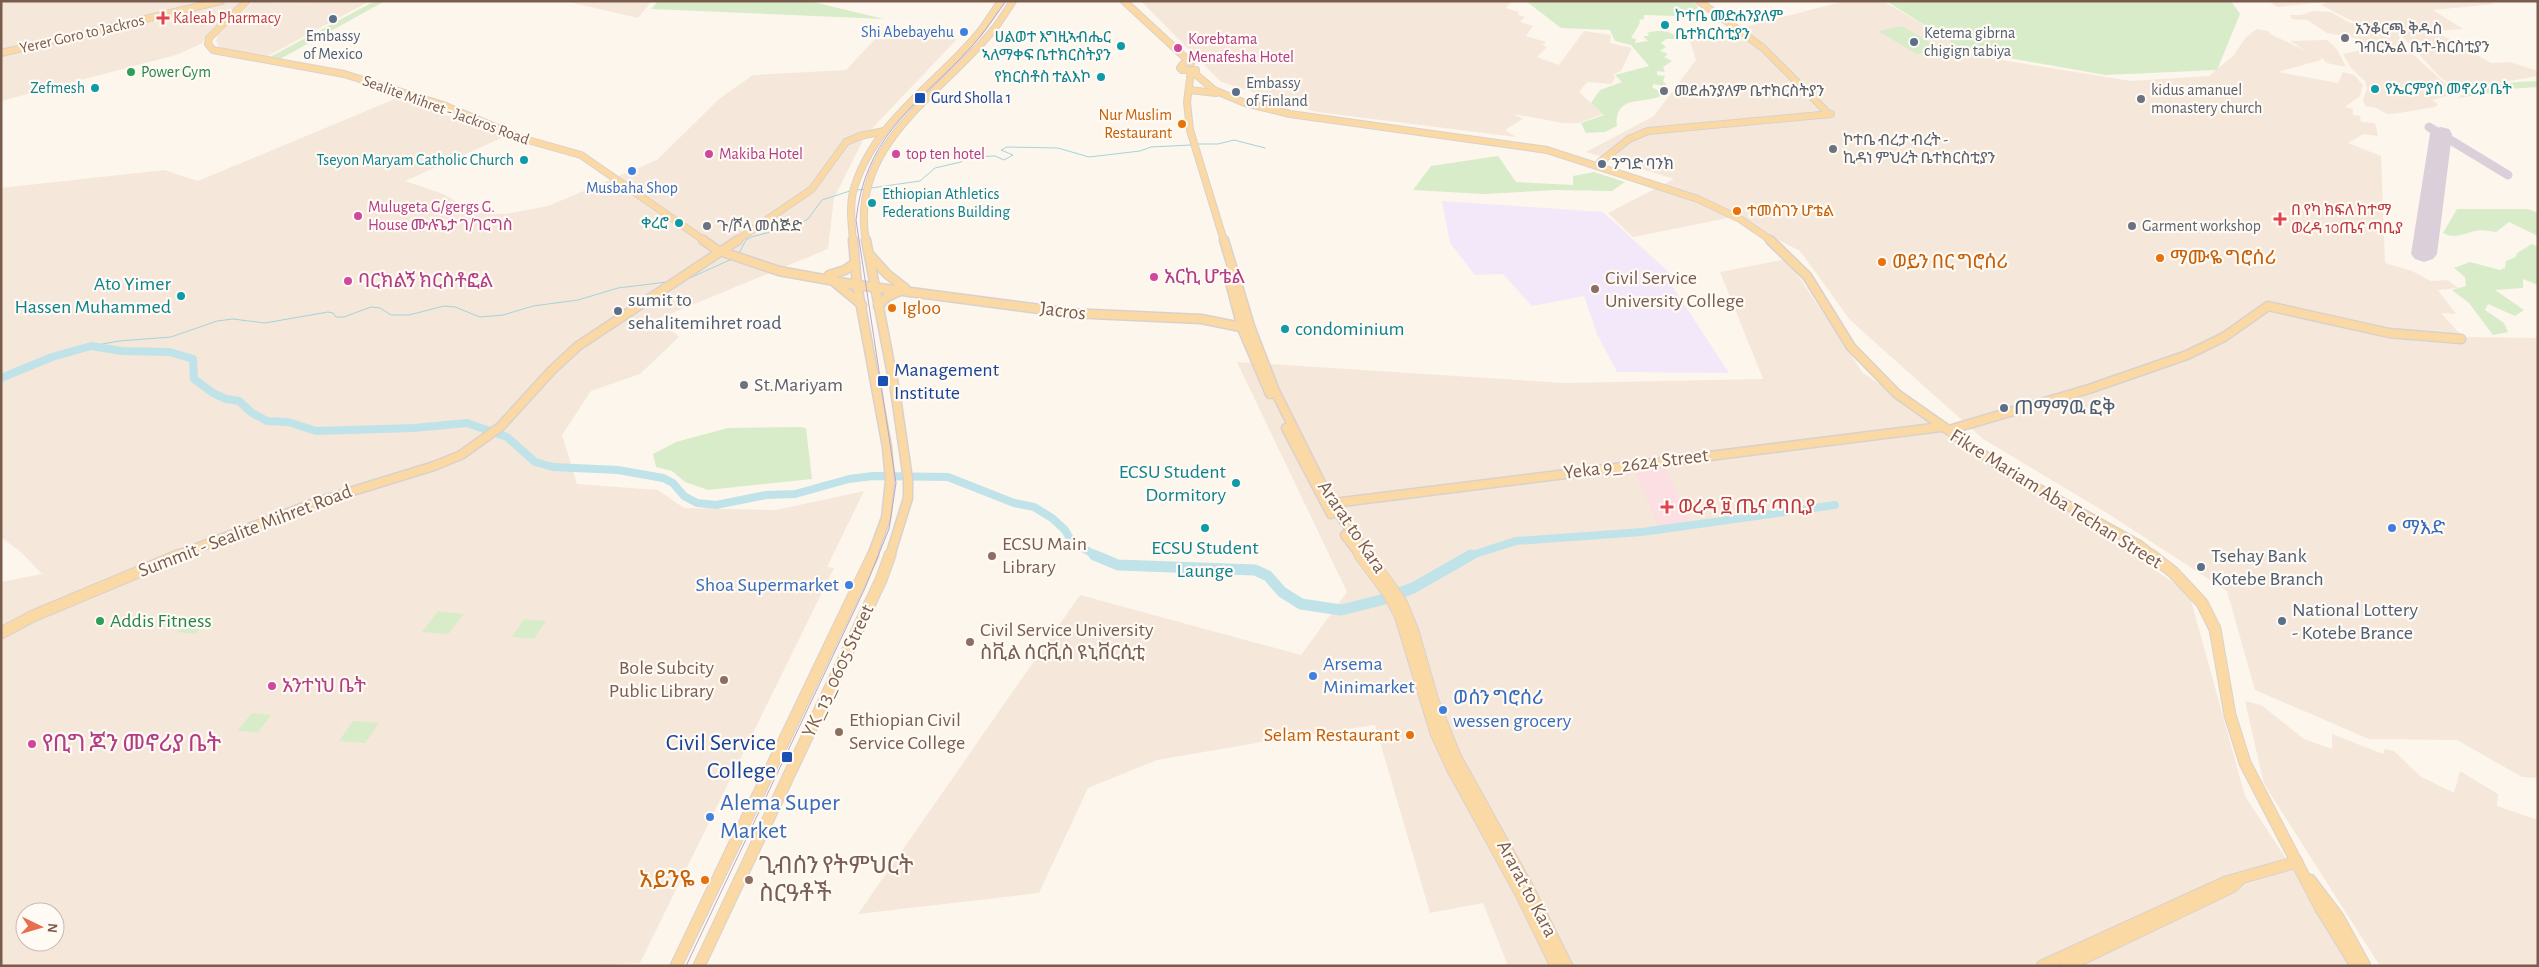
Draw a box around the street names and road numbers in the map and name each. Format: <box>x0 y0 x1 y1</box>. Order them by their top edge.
street label: Yerer Goro to Jackros <box>18 12 146 56</box>
street label: Sealite Mihret - Jackros Road <box>361 72 531 148</box>
street label: Jacros <box>1039 298 1087 324</box>
street label: Fikre Mariam Aba Techan Street <box>1946 425 2166 573</box>
street label: Yeka 9_2624 Street <box>1562 445 1710 483</box>
street label: Ararat to Kara <box>1314 477 1390 577</box>
street label: Summit - Sealite Mihret Road <box>135 481 355 581</box>
street label: YK_13_0605 Street <box>799 601 878 740</box>
street label: Ararat to Kara <box>1493 837 1561 941</box>

